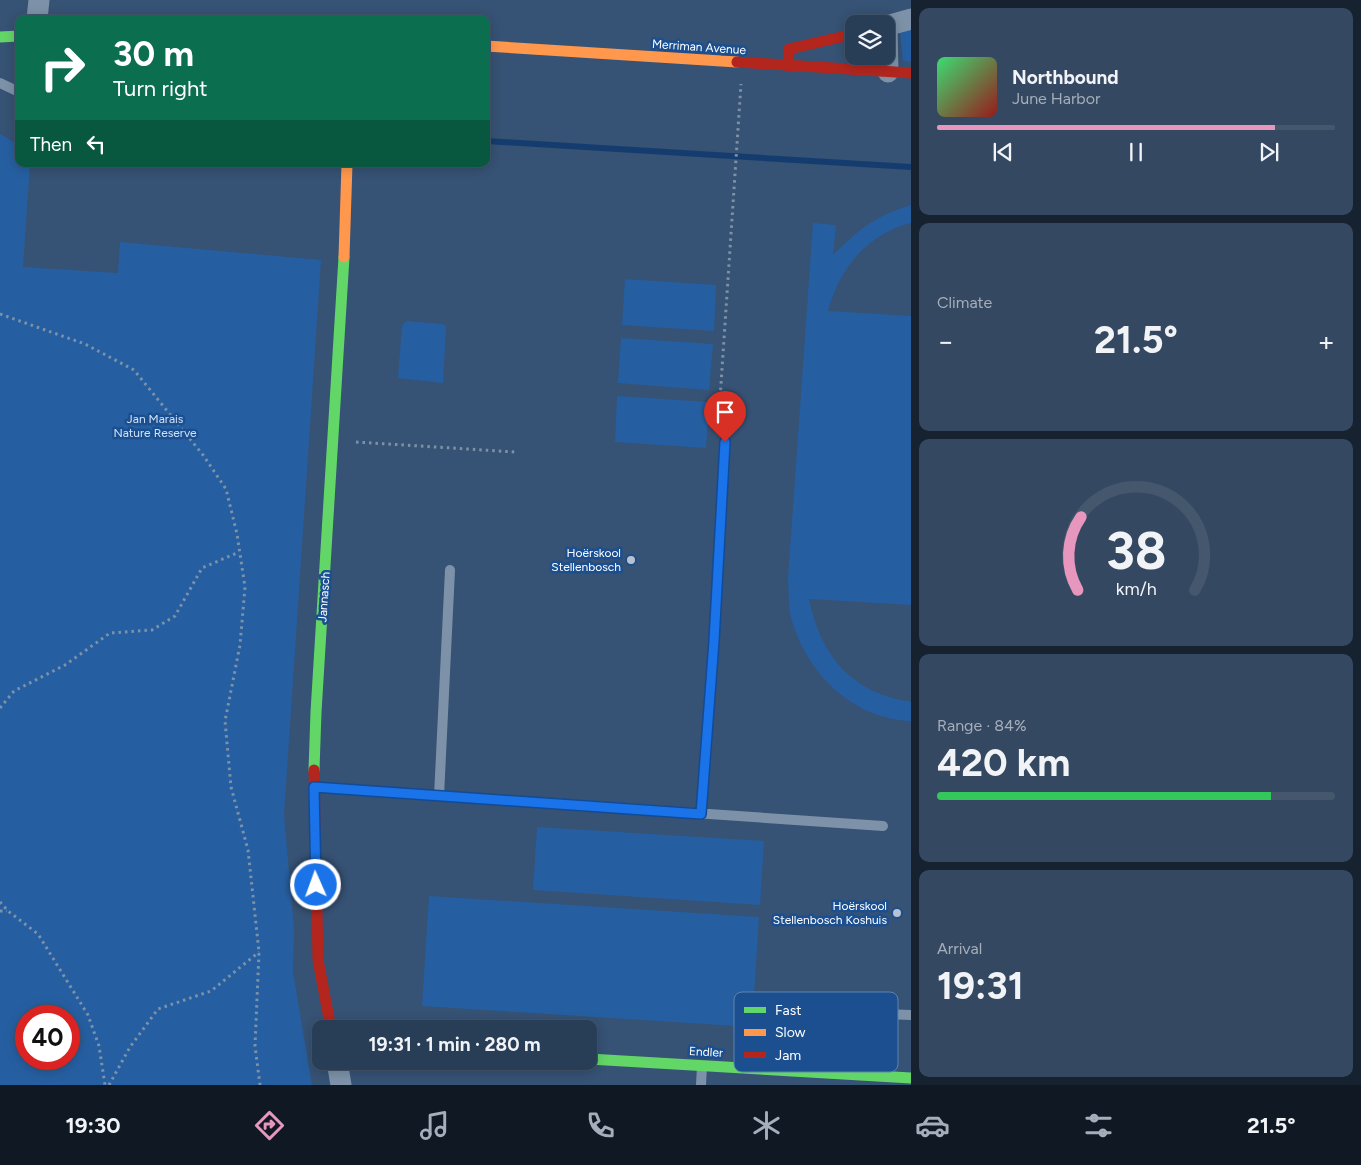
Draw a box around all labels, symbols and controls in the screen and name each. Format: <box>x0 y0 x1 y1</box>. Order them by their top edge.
map controls <box>845 15 895 65</box>
button: layers <box>845 15 895 65</box>
text: 30 m <box>113 33 194 75</box>
icon: right <box>30 35 95 100</box>
street label: Merriman Avenue <box>652 37 747 57</box>
text: Northbound <box>1012 66 1119 89</box>
text: Turn right <box>113 75 208 102</box>
text: June Harbor <box>1012 89 1100 108</box>
icon: left <box>82 130 110 158</box>
text: Then <box>30 133 72 156</box>
icon: previous <box>989 138 1017 166</box>
icon: pause <box>1122 138 1150 166</box>
icon: next <box>1255 138 1283 166</box>
text: Climate <box>937 293 992 312</box>
text: 21.5° <box>1094 317 1178 363</box>
text: − <box>937 324 954 358</box>
text: + <box>1318 324 1335 358</box>
pin <box>704 391 746 442</box>
icon: arrive <box>711 398 739 426</box>
park label: Jan Marais Nature Reserve <box>113 412 197 440</box>
text: 38 <box>1106 520 1166 582</box>
place label: Hoërskool Stellenbosch <box>551 546 621 574</box>
marker: Hoërskool Stellenbosch <box>625 554 637 566</box>
street label: Jannasch <box>315 571 333 623</box>
text: km/h <box>1116 578 1156 599</box>
text: Range · 84% <box>937 716 1027 735</box>
text: 420 km <box>937 740 1070 786</box>
position arrow <box>289 858 341 910</box>
place label: Hoërskool Stellenbosch Koshuis <box>773 899 887 927</box>
marker: Hoërskool Stellenbosch Koshuis <box>891 907 903 919</box>
text: Arrival <box>937 939 982 958</box>
text: 19:31 <box>937 963 1024 1009</box>
legend <box>734 992 898 1072</box>
text: Fast <box>775 1002 801 1019</box>
speed limit sign: 40 <box>15 1005 80 1070</box>
text: Slow <box>775 1024 806 1041</box>
text: 19:31 · 1 min · 280 m <box>368 1033 541 1056</box>
street label: Endler <box>689 1044 723 1060</box>
text: Jam <box>775 1047 801 1064</box>
icon: directions <box>252 1108 287 1143</box>
icon: music <box>417 1108 452 1143</box>
icon: phone <box>583 1108 618 1143</box>
icon: climate <box>749 1108 784 1143</box>
icon: car <box>915 1108 950 1143</box>
icon: filters <box>1081 1108 1116 1143</box>
text: 19:30 <box>65 1112 121 1139</box>
text: 21.5° <box>1247 1112 1296 1139</box>

